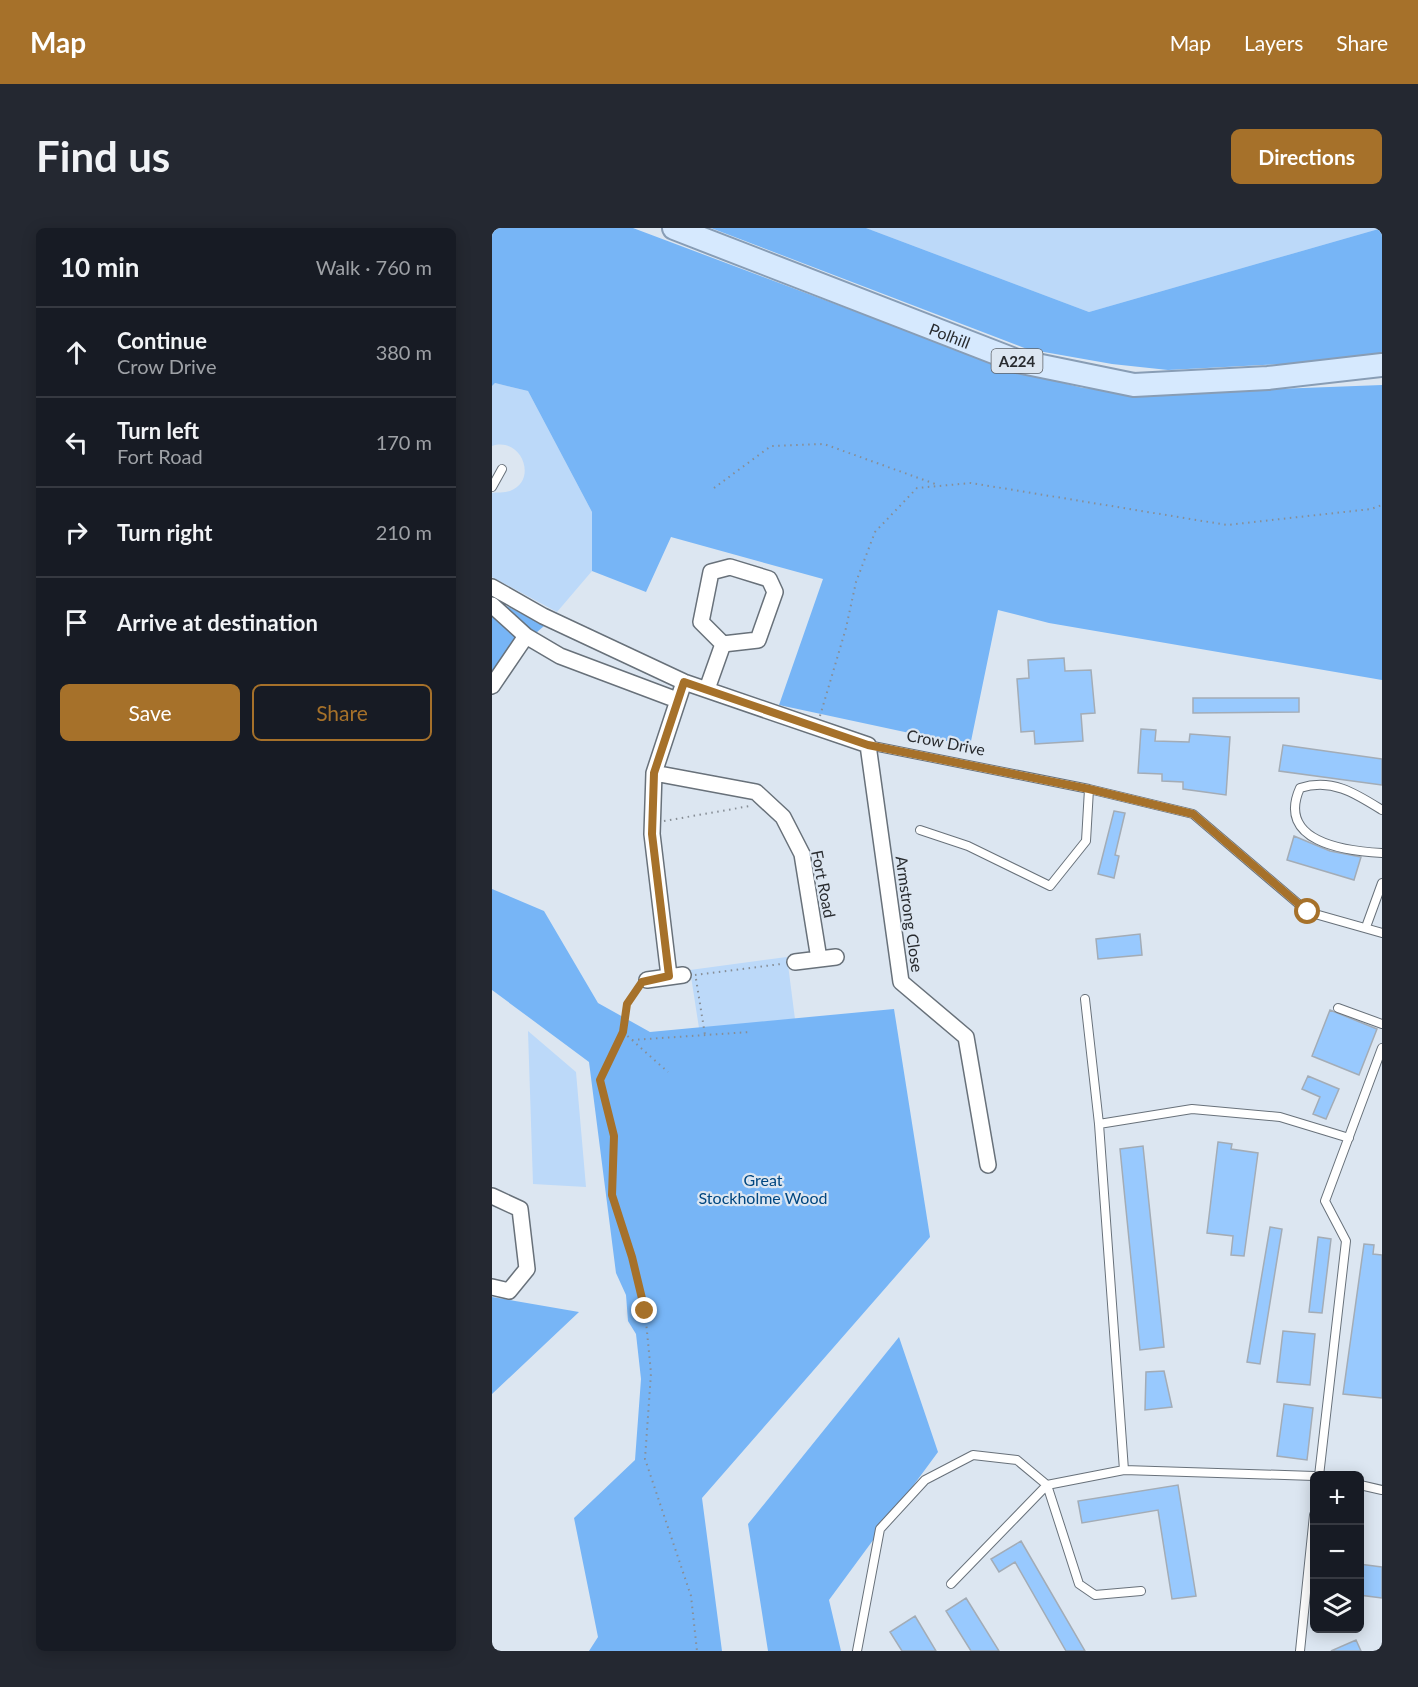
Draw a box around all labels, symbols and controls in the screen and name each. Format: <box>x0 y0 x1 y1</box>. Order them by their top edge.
text: Map <box>30 25 86 59</box>
text: Map <box>1170 30 1211 55</box>
text: Layers <box>1244 30 1303 55</box>
text: Share <box>1336 30 1388 55</box>
button: Directions <box>1231 129 1382 184</box>
text: Find us <box>36 131 170 181</box>
text: 10 min <box>60 251 140 283</box>
text: Walk · 760 m <box>316 255 432 279</box>
street label: Polhill <box>927 318 973 352</box>
text: Continue <box>117 327 207 354</box>
icon: ahead <box>60 336 93 369</box>
text: 380 m <box>376 340 432 364</box>
road number: A224 <box>992 349 1042 373</box>
text: Crow Drive <box>117 354 216 378</box>
text: Turn left <box>117 417 199 444</box>
icon: left <box>60 426 93 459</box>
text: 170 m <box>376 430 432 454</box>
text: Fort Road <box>117 444 203 468</box>
icon: right <box>60 516 93 549</box>
text: Turn right <box>117 519 212 546</box>
text: 210 m <box>376 520 432 544</box>
icon: arrive <box>60 606 93 639</box>
text: Arrive at destination <box>117 609 318 636</box>
button: Save <box>60 684 240 741</box>
button: Share <box>252 684 432 741</box>
street label: Crow Drive <box>905 725 987 759</box>
street label: Fort Road <box>808 849 840 919</box>
street label: Armstrong Close <box>892 855 928 973</box>
route start <box>1294 898 1320 924</box>
park label: Great Stockholme Wood <box>699 1170 827 1207</box>
route end <box>631 1297 657 1323</box>
map controls <box>1310 1471 1364 1633</box>
button: + <box>1310 1471 1364 1525</box>
button: − <box>1310 1525 1364 1579</box>
button: layers <box>1310 1579 1364 1633</box>

